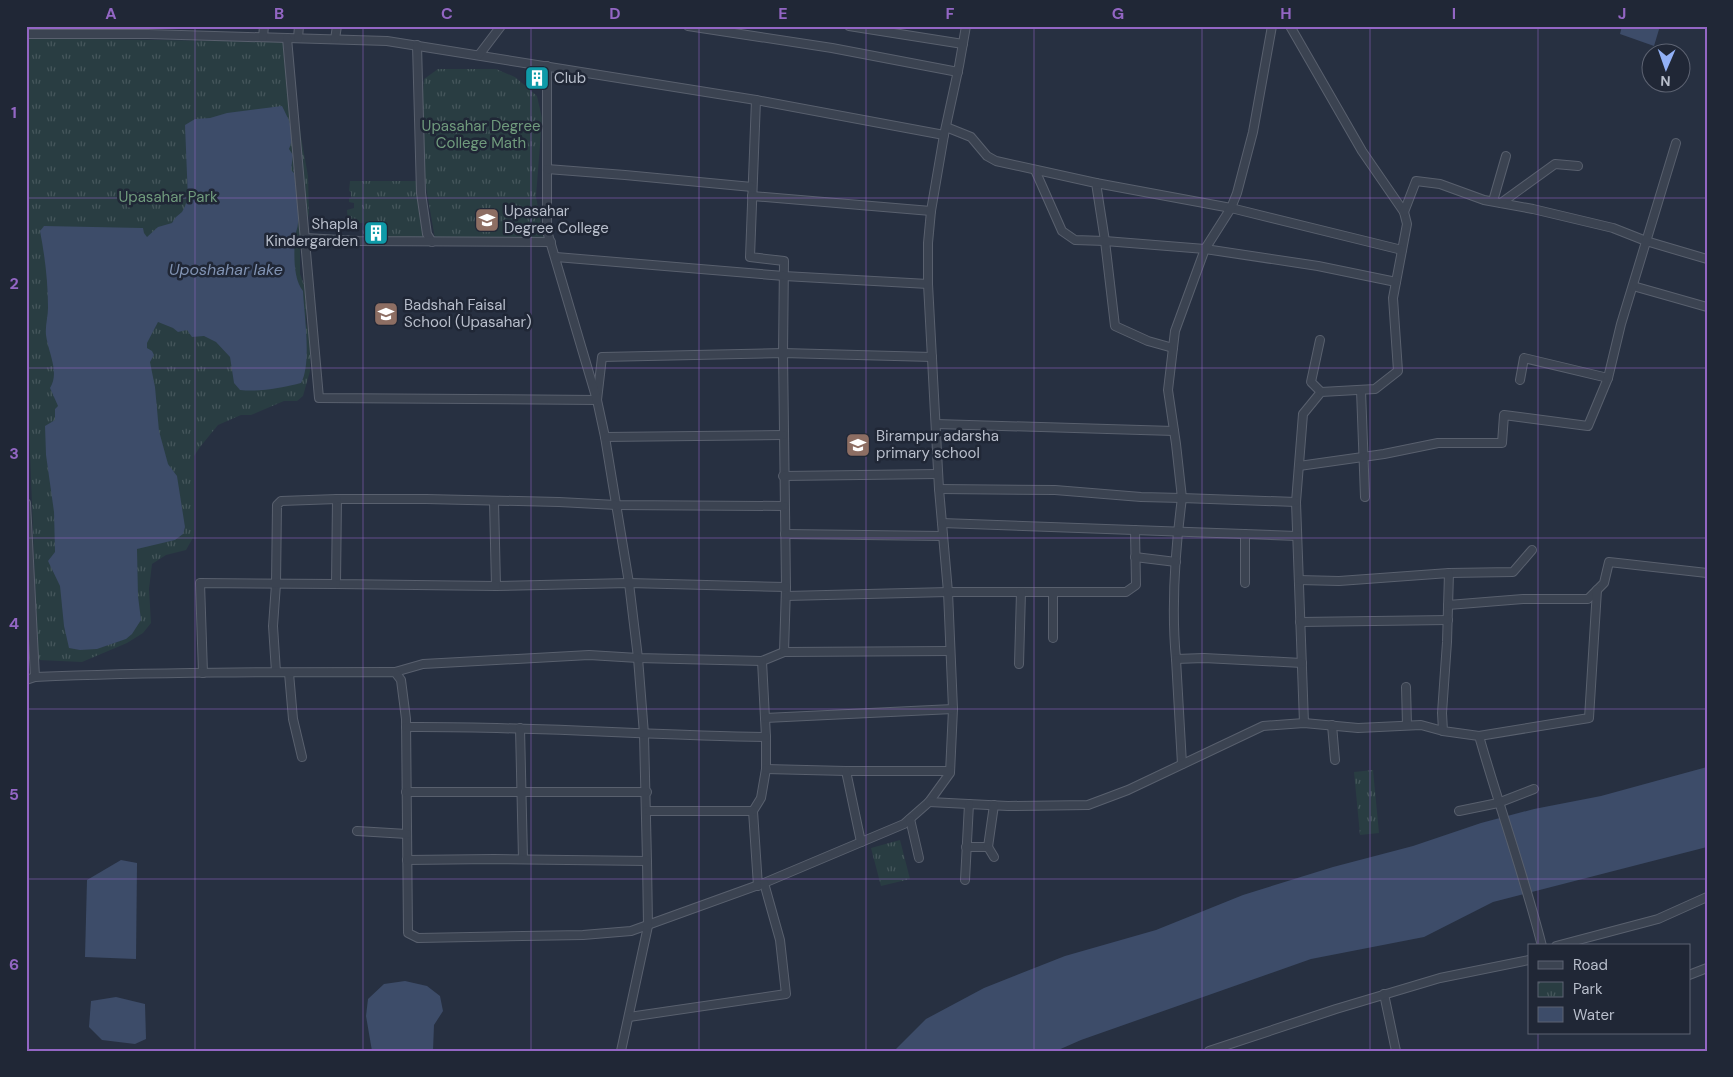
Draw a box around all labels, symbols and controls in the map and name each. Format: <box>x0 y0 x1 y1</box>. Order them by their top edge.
text: A <box>105 3 117 24</box>
text: B <box>274 3 284 24</box>
text: C <box>441 3 453 24</box>
text: D <box>609 3 621 24</box>
text: E <box>778 3 788 24</box>
text: F <box>946 3 955 24</box>
text: G <box>1112 3 1124 24</box>
text: H <box>1280 3 1292 24</box>
text: I <box>1452 3 1456 24</box>
text: J <box>1618 3 1626 24</box>
north arrow <box>1640 42 1690 92</box>
building icon: Club <box>524 65 550 91</box>
place label: Club <box>554 68 586 88</box>
text: N <box>1660 72 1671 90</box>
text: 1 <box>11 102 17 123</box>
park label: Upasahar Degree College Math <box>422 116 540 153</box>
park label: Upasahar Park <box>118 187 218 207</box>
place label: Upasahar Degree College <box>504 201 609 238</box>
school or university icon: Upasahar Degree College <box>474 207 500 233</box>
place label: Shapla Kindergarden <box>265 214 358 251</box>
building icon: Shapla Kindergarden <box>363 220 389 246</box>
water label: Uposhahar lake <box>169 259 283 280</box>
text: 2 <box>9 273 19 294</box>
place label: Badshah Faisal School (Upasahar) <box>404 295 532 332</box>
school or university icon: Badshah Faisal School (Upasahar) <box>373 301 399 327</box>
place label: Birampur adarsha primary school <box>876 426 999 463</box>
school or university icon: Birampur adarsha primary school <box>845 432 871 458</box>
text: 3 <box>9 443 19 464</box>
text: 4 <box>9 613 19 634</box>
text: 5 <box>9 784 19 805</box>
legend <box>1528 944 1690 1034</box>
text: 6 <box>9 954 19 975</box>
text: Road <box>1573 955 1608 975</box>
text: Park <box>1573 979 1603 999</box>
text: Water <box>1573 1005 1615 1025</box>

